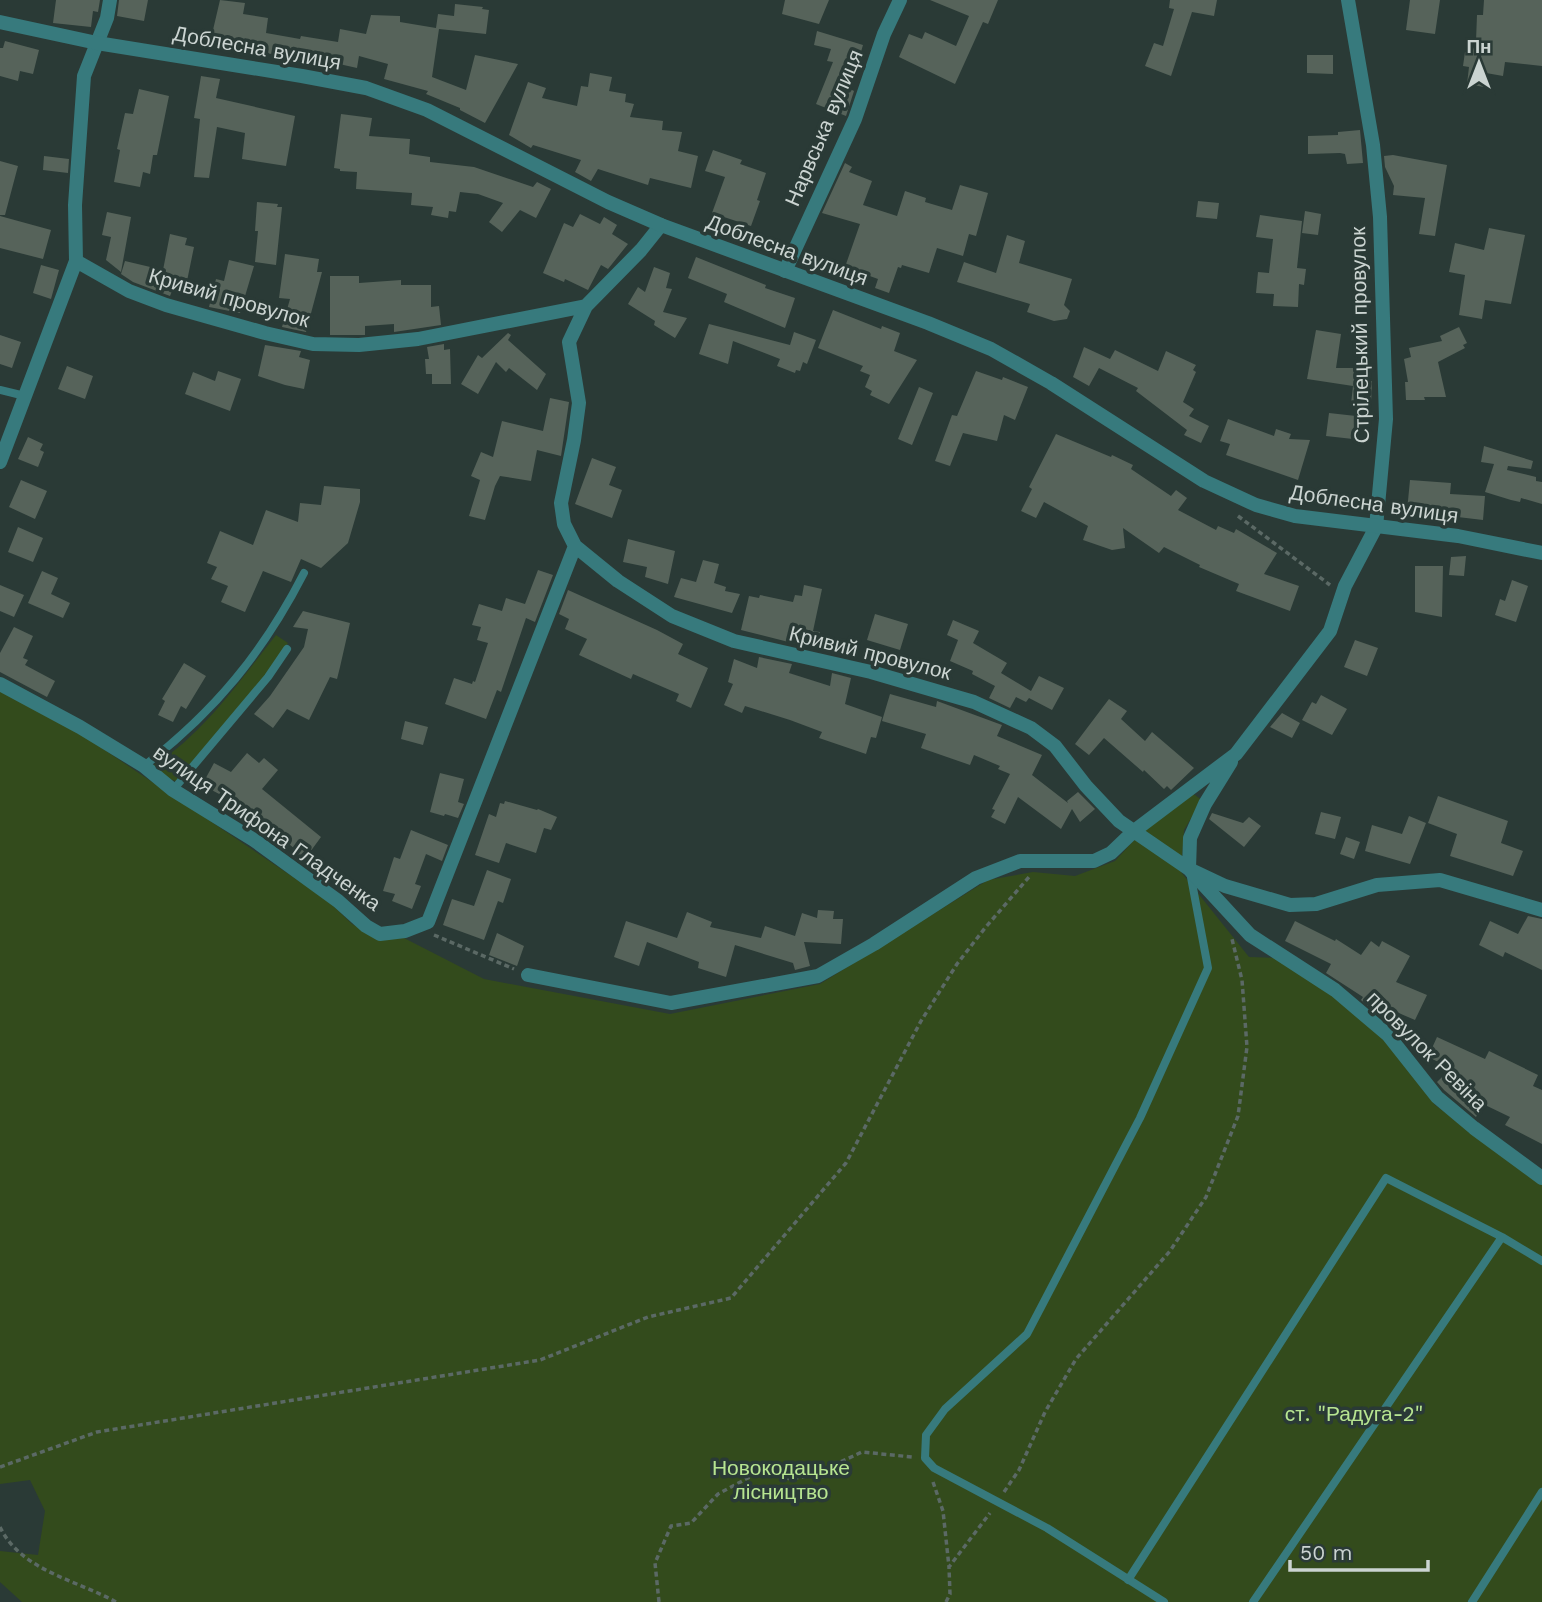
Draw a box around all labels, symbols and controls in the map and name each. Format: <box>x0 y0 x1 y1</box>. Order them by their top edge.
street label: Доблесна вулиця <box>171 20 343 75</box>
north arrow <box>1444 28 1514 98</box>
text: Пн <box>1466 35 1492 58</box>
street label: Нарвська вулиця <box>779 46 868 210</box>
street label: Доблесна вулиця <box>703 209 871 290</box>
street label: Стрілецький провулок <box>1345 226 1374 444</box>
street label: Кривий провулок <box>146 263 313 333</box>
street label: Доблесна вулиця <box>1288 479 1460 528</box>
street label: Кривий провулок <box>786 620 955 685</box>
street label: вулиця Трифона Гладченка <box>149 739 386 916</box>
street label: провулок Ревіна <box>1362 985 1493 1116</box>
park label: ст. "Радуга-2" <box>1285 1401 1423 1426</box>
park label: Новокодацьке лісництво <box>712 1455 850 1504</box>
scale bar <box>1290 1528 1428 1572</box>
text: 50 m <box>1300 1540 1352 1565</box>

